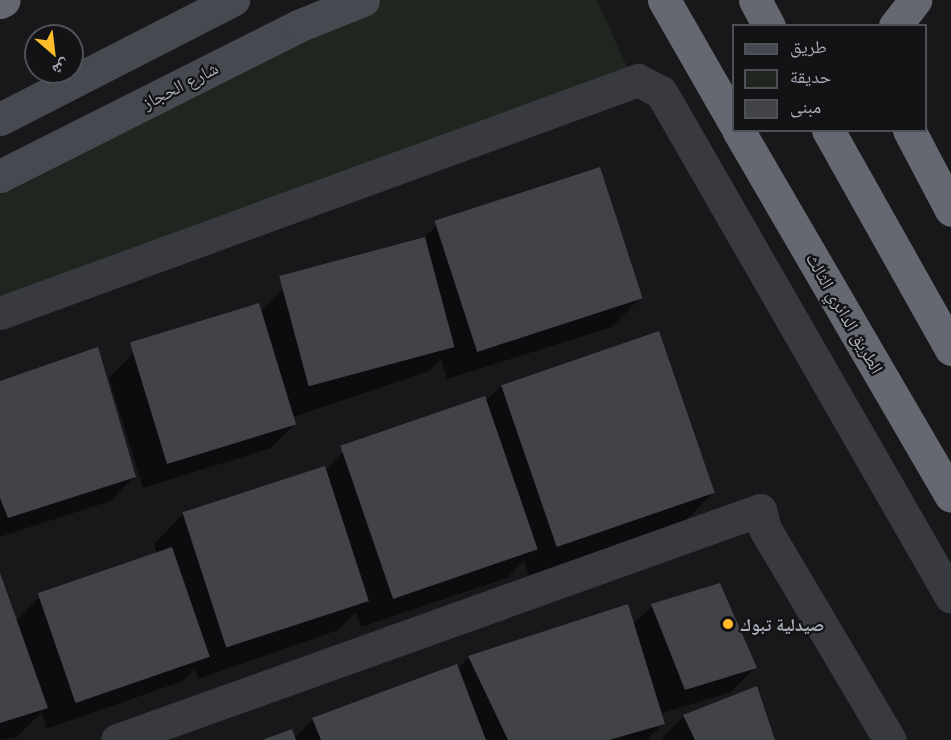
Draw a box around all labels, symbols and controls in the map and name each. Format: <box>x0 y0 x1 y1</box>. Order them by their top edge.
north arrow <box>24 24 84 84</box>
legend <box>732 24 927 132</box>
text: طريق <box>790 34 827 58</box>
text: ش <box>49 54 74 82</box>
street label: شارع الحجاز <box>138 57 222 113</box>
text: حديقة <box>790 64 831 88</box>
text: مبنى <box>790 94 821 118</box>
street label: الطريق الدائري الثالث <box>802 249 888 377</box>
place label: صيدلية تبوك <box>740 613 824 635</box>
marker: صيدلية تبوك <box>721 617 735 631</box>

